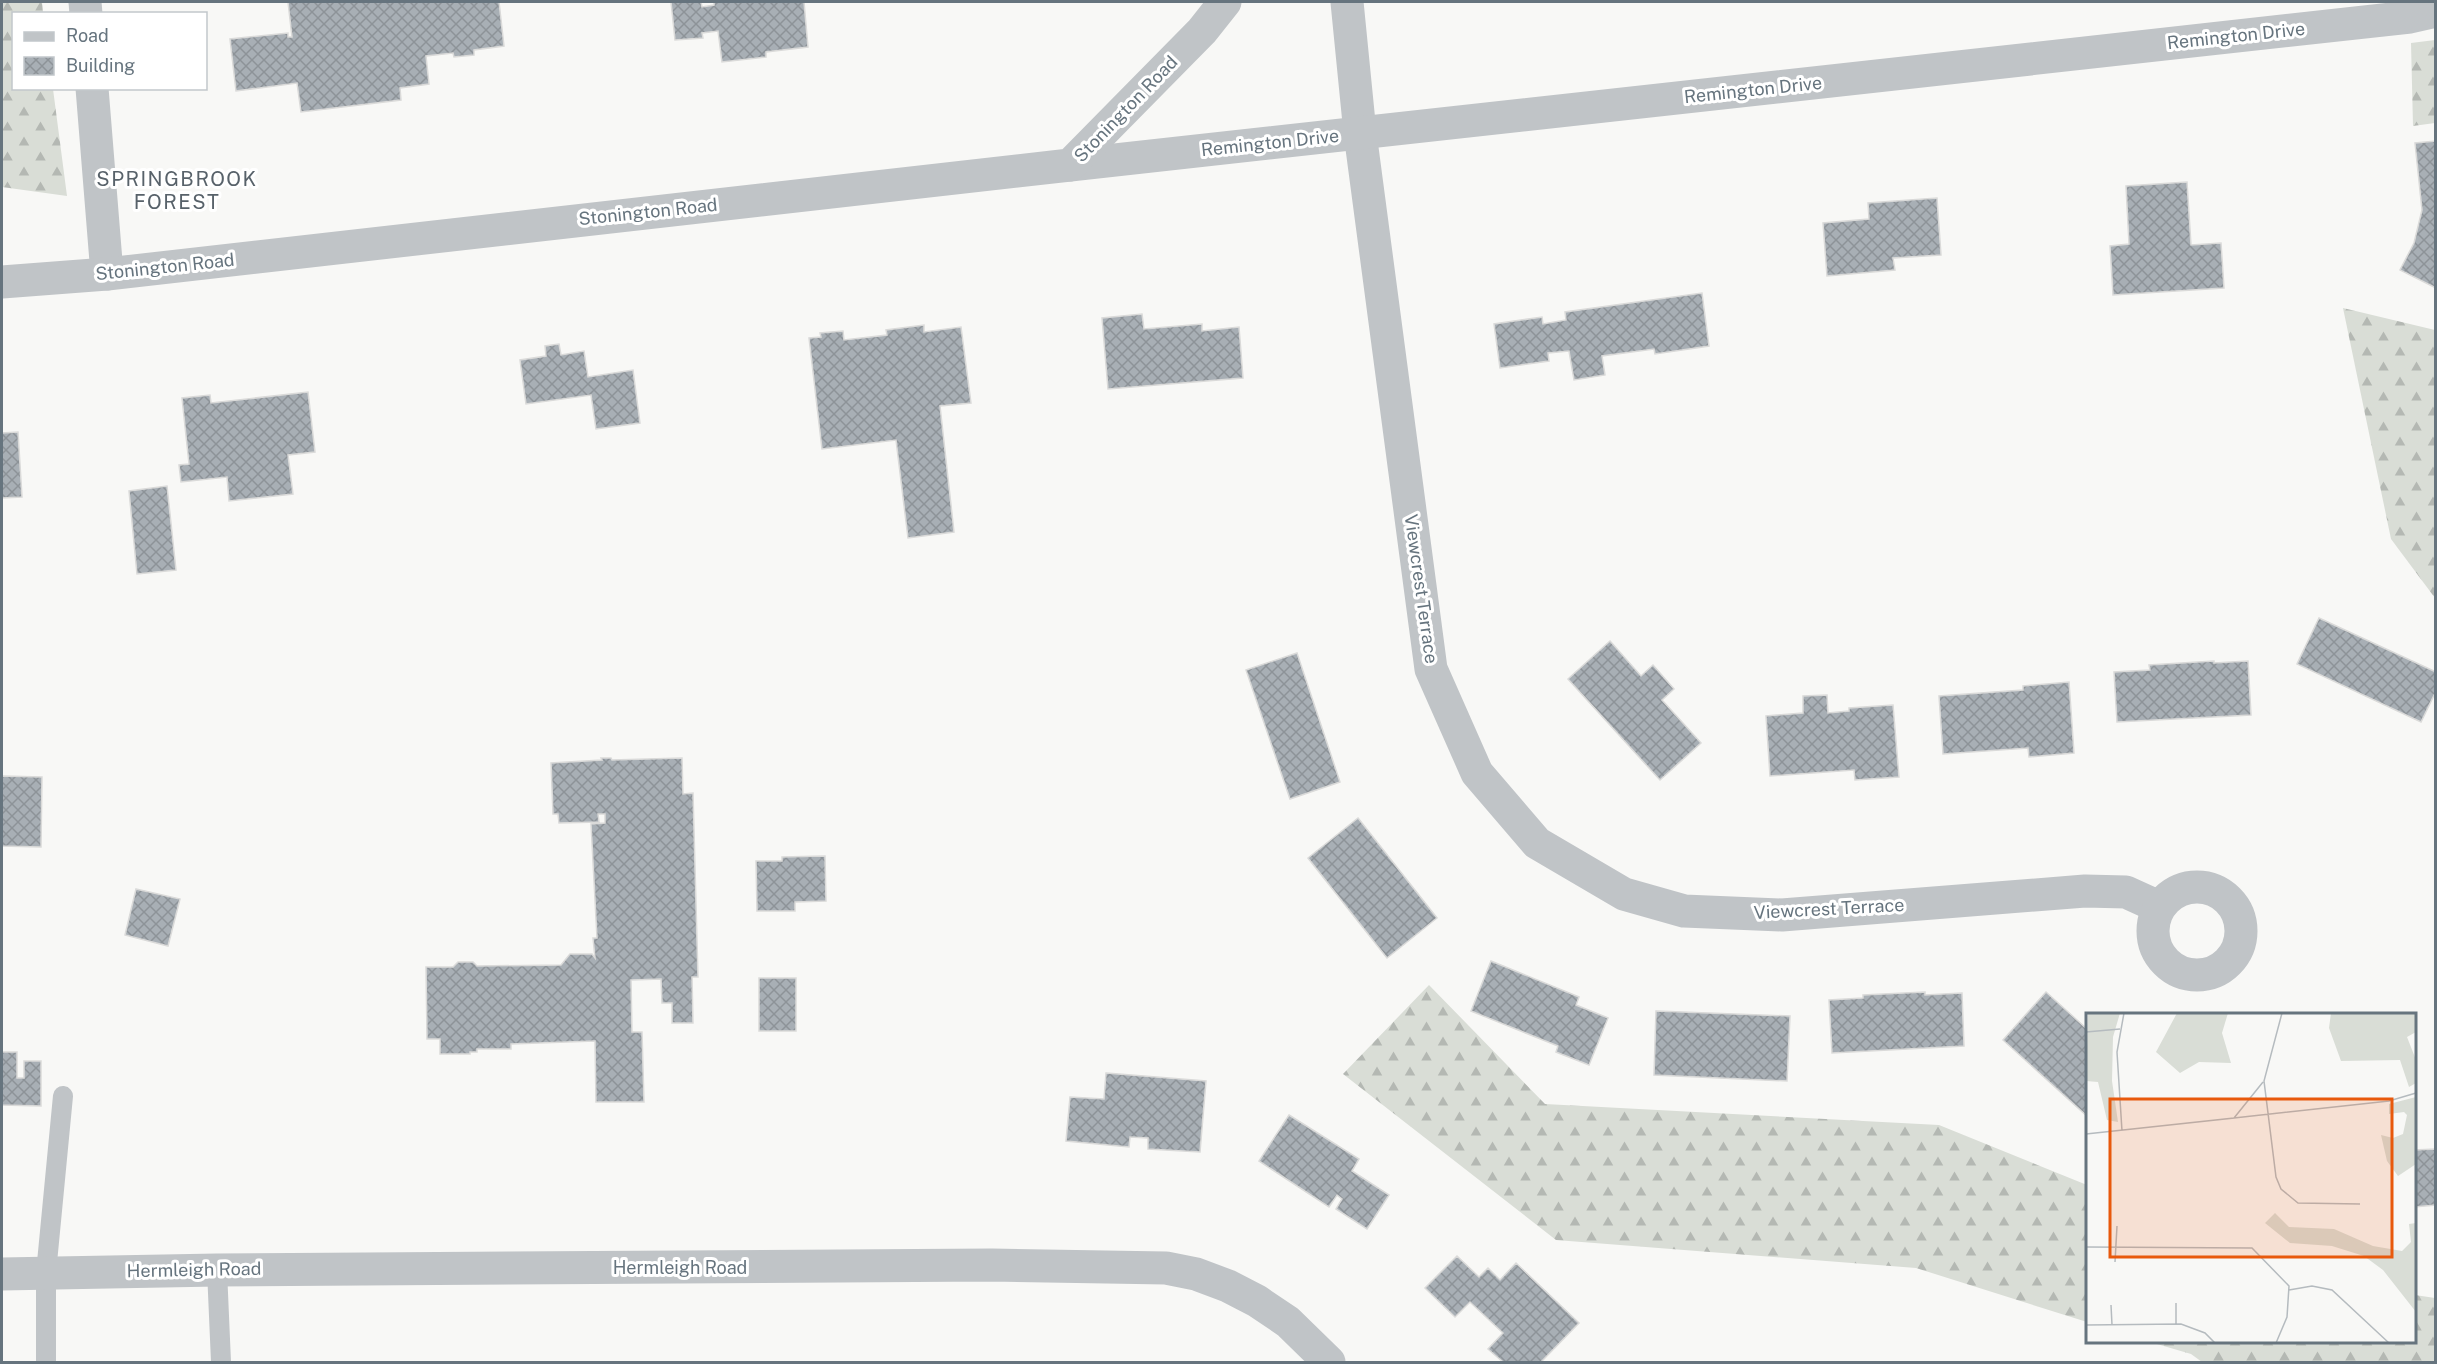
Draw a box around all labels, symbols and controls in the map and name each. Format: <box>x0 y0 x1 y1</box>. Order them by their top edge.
legend <box>12 12 207 90</box>
street label: Remington Drive <box>2166 18 2306 53</box>
text: Road <box>66 25 109 46</box>
street label: Stonington Road <box>1070 51 1182 166</box>
text: Building <box>66 55 135 76</box>
street label: Remington Drive <box>1683 72 1823 107</box>
street label: Remington Drive <box>1200 125 1340 160</box>
district label: SPRINGBROOK FOREST <box>96 167 258 214</box>
street label: Stonington Road <box>577 194 718 229</box>
street label: Stonington Road <box>94 249 235 284</box>
street label: Viewcrest Terrace <box>1401 513 1442 665</box>
street label: Viewcrest Terrace <box>1753 894 1905 923</box>
inset map <box>2086 1013 2416 1343</box>
street label: Hermleigh Road <box>613 1257 747 1278</box>
street label: Hermleigh Road <box>126 1258 262 1281</box>

